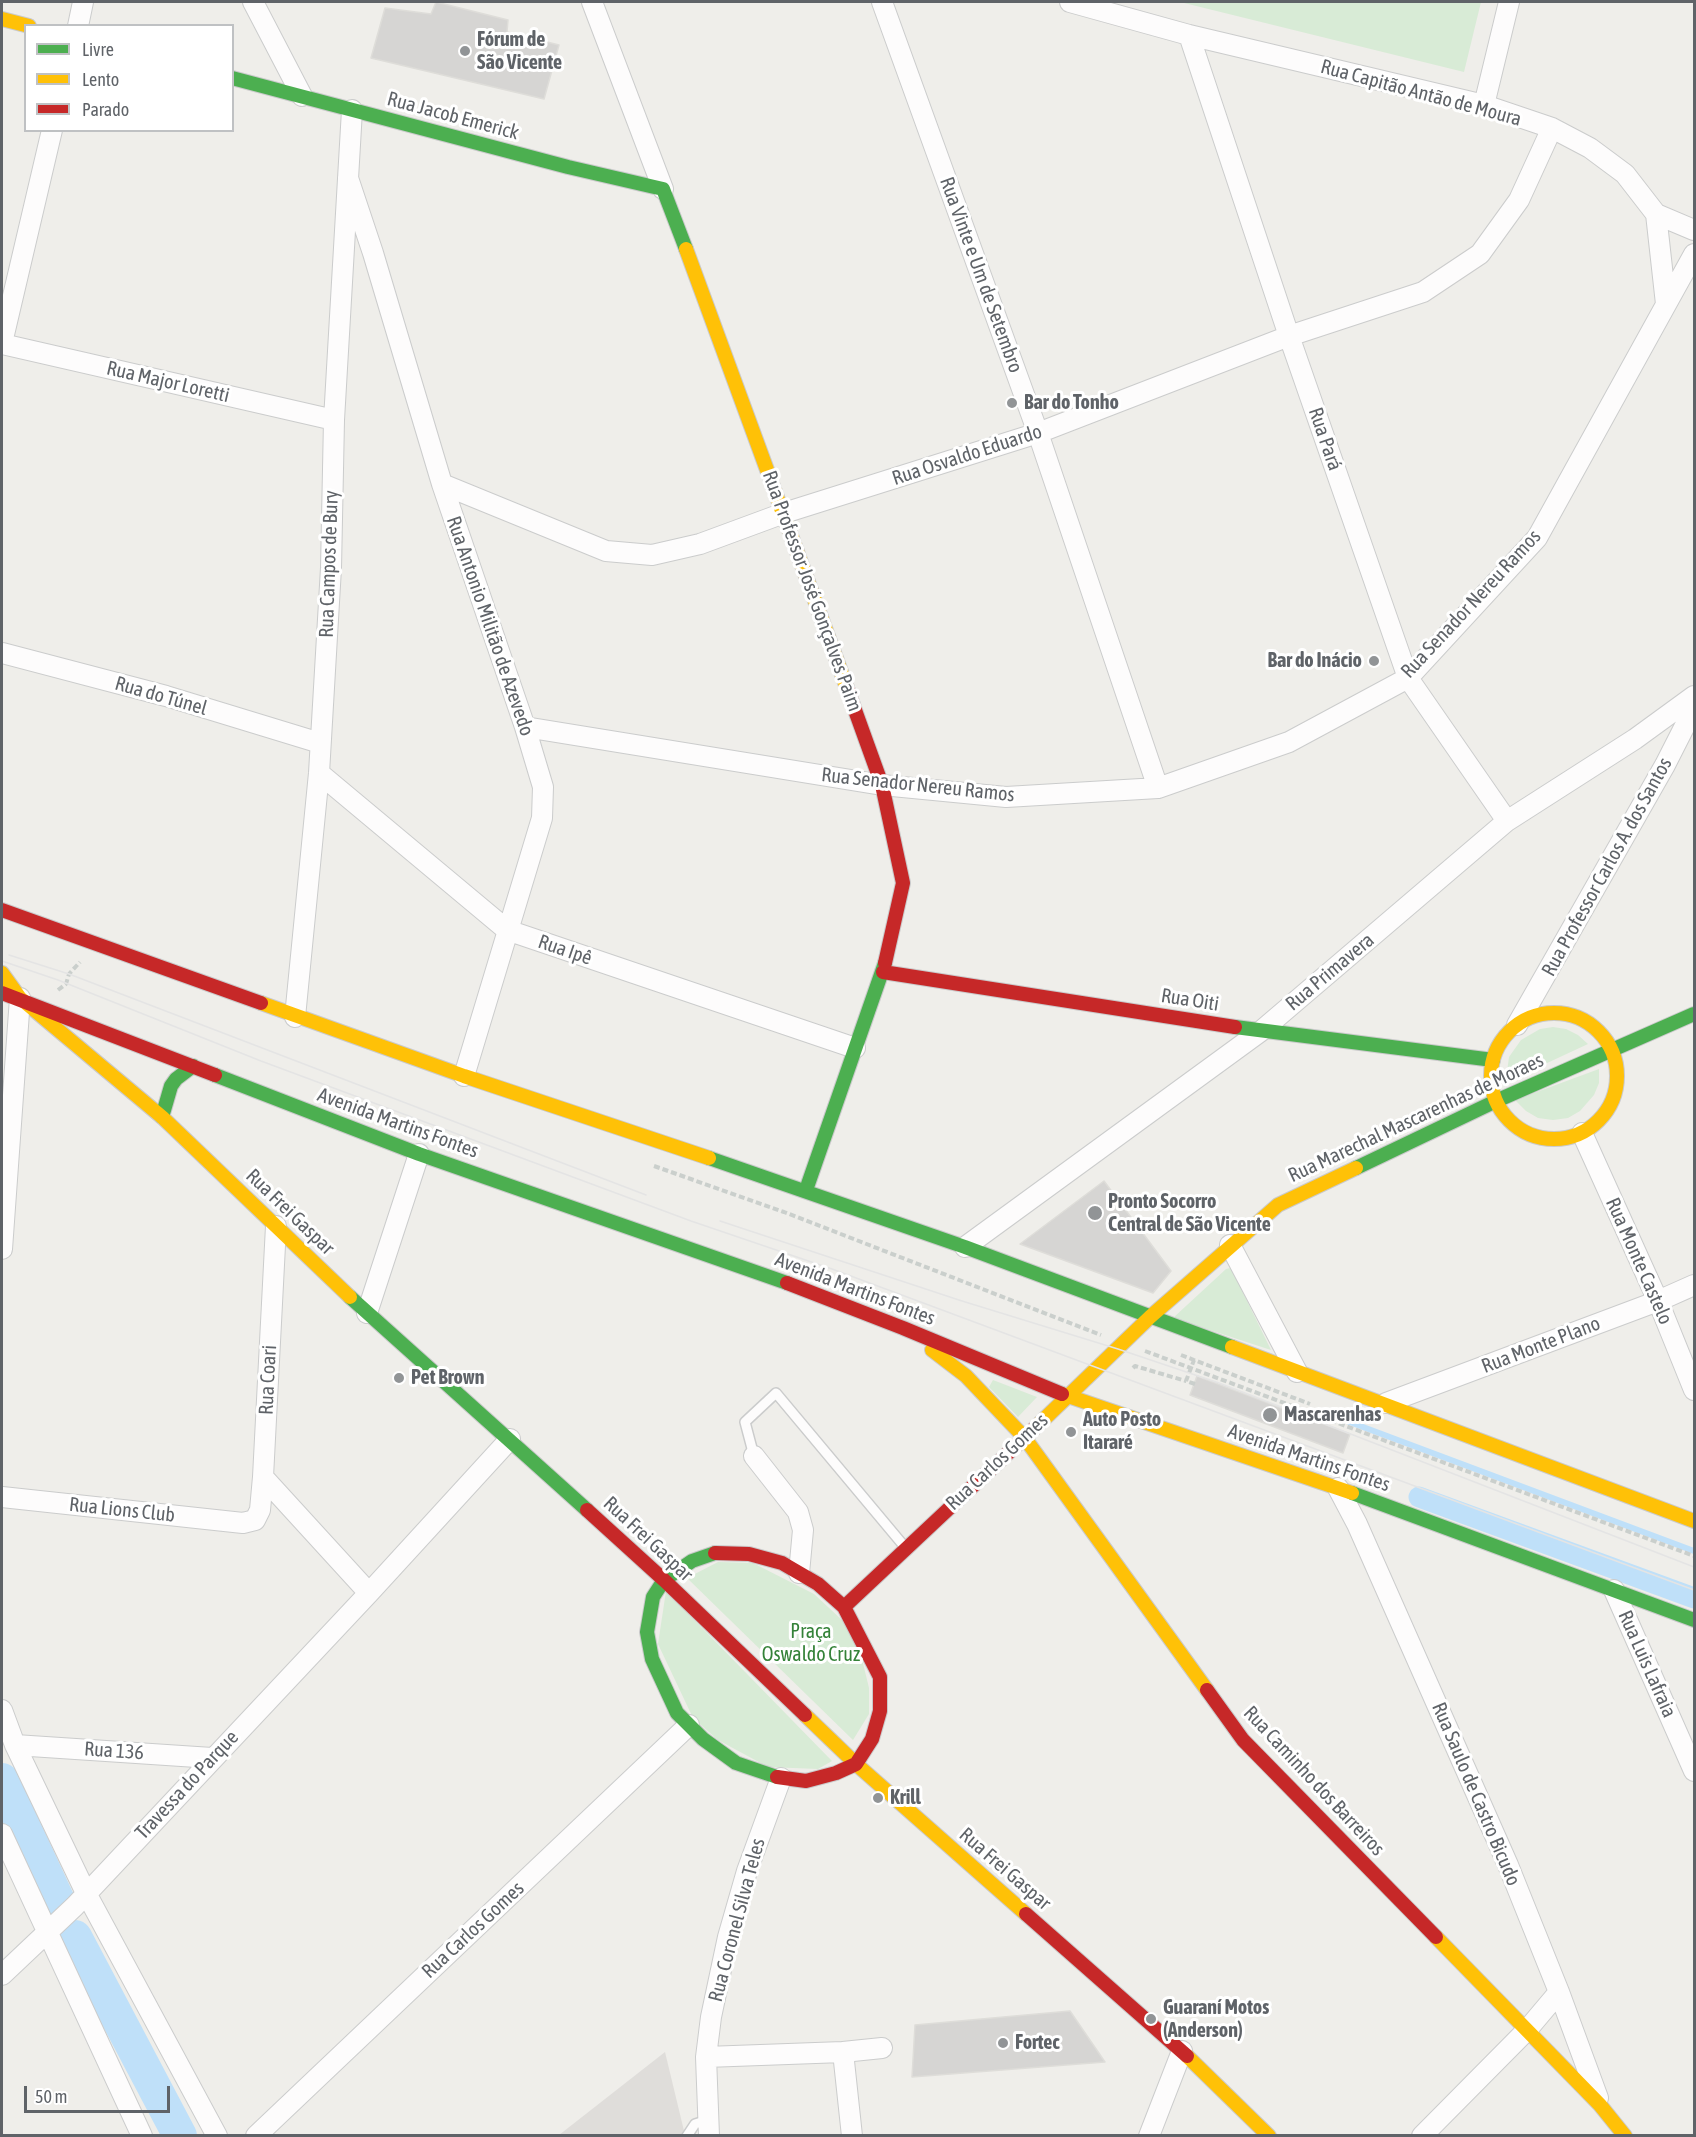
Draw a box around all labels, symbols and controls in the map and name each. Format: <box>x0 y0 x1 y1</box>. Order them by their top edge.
legend <box>24 24 234 132</box>
place label: Fórum de São Vicente <box>477 28 562 75</box>
text: Livre <box>82 39 114 60</box>
marker: Fórum de São Vicente <box>458 44 472 58</box>
street label: Rua Capitão Antão de Moura <box>1318 55 1524 131</box>
text: Lento <box>82 69 119 90</box>
street label: Rua Jacob Emerick <box>385 87 521 145</box>
text: Parado <box>82 99 129 120</box>
street label: Rua Vinte e Um de Setembro <box>934 174 1028 376</box>
street label: Rua Major Loretti <box>104 356 232 408</box>
place label: Bar do Tonho <box>1024 391 1119 415</box>
marker: Bar do Tonho <box>1005 396 1019 410</box>
street label: Rua Pará <box>1303 404 1347 474</box>
street label: Rua Osvaldo Eduardo <box>889 419 1045 491</box>
street label: Rua Professor José Gonçalves Paim <box>757 467 867 715</box>
street label: Rua Campos de Bury <box>314 490 344 638</box>
street label: Rua Antonio Militão de Azevedo <box>441 513 539 739</box>
street label: Rua Senador Nereu Ramos <box>1396 525 1546 683</box>
place label: Bar do Inácio <box>1267 649 1362 673</box>
marker: Bar do Inácio <box>1367 654 1381 668</box>
street label: Rua do Túnel <box>112 671 210 721</box>
street label: Rua Professor Carlos A. dos Santos <box>1537 753 1677 981</box>
street label: Rua Senador Nereu Ramos <box>820 763 1016 807</box>
street label: Rua Primavera <box>1281 928 1379 1016</box>
street label: Rua Ipê <box>535 930 595 970</box>
street label: Rua Oiti <box>1159 984 1221 1016</box>
street label: Rua Marechal Mascarenhas de Moraes <box>1285 1048 1547 1188</box>
street label: Avenida Martins Fontes <box>314 1083 482 1163</box>
street label: Rua Frei Gaspar <box>241 1164 339 1260</box>
place label: Pronto Socorro Central de São Vicente <box>1108 1190 1271 1237</box>
street label: Rua Monte Castelo <box>1600 1194 1678 1328</box>
marker: Pronto Socorro Central de São Vicente <box>1086 1204 1104 1222</box>
street label: Avenida Martins Fontes <box>772 1247 938 1331</box>
street label: Rua Monte Plano <box>1478 1311 1604 1379</box>
street label: Rua Coari <box>254 1344 282 1416</box>
place label: Pet Brown <box>411 1366 484 1390</box>
marker: Pet Brown <box>392 1371 406 1385</box>
place label: Mascarenhas <box>1284 1403 1381 1427</box>
marker: Mascarenhas <box>1261 1406 1279 1424</box>
place label: Auto Posto Itararé <box>1083 1408 1161 1455</box>
street label: Rua Carlos Gomes <box>941 1409 1053 1515</box>
street label: Avenida Martins Fontes <box>1225 1419 1393 1497</box>
marker: Auto Posto Itararé <box>1064 1425 1078 1439</box>
street label: Rua Frei Gaspar <box>598 1492 698 1586</box>
street label: Rua Lions Club <box>68 1493 176 1527</box>
street label: Rua Luis Lafraia <box>1613 1607 1681 1721</box>
park label: Praça Oswaldo Cruz <box>762 1620 860 1667</box>
street label: Rua Saulo de Castro Bicudo <box>1427 1699 1525 1889</box>
street label: Rua Caminho dos Barreiros <box>1238 1701 1390 1861</box>
street label: Travessa do Parque <box>130 1726 244 1844</box>
street label: Rua 136 <box>83 1737 145 1765</box>
place label: Krill <box>890 1786 921 1810</box>
marker: Krill <box>871 1791 885 1805</box>
street label: Rua Frei Gaspar <box>954 1823 1056 1915</box>
street label: Rua Coronel Silva Teles <box>704 1836 770 2004</box>
street label: Rua Carlos Gomes <box>417 1877 529 1983</box>
place label: Guaraní Motos (Anderson) <box>1163 1996 1269 2043</box>
marker: Guaraní Motos (Anderson) <box>1144 2012 1158 2026</box>
place label: Fortec <box>1015 2031 1060 2055</box>
marker: Fortec <box>996 2036 1010 2050</box>
scale bar <box>27 2074 172 2112</box>
text: 50 m <box>35 2086 67 2107</box>

